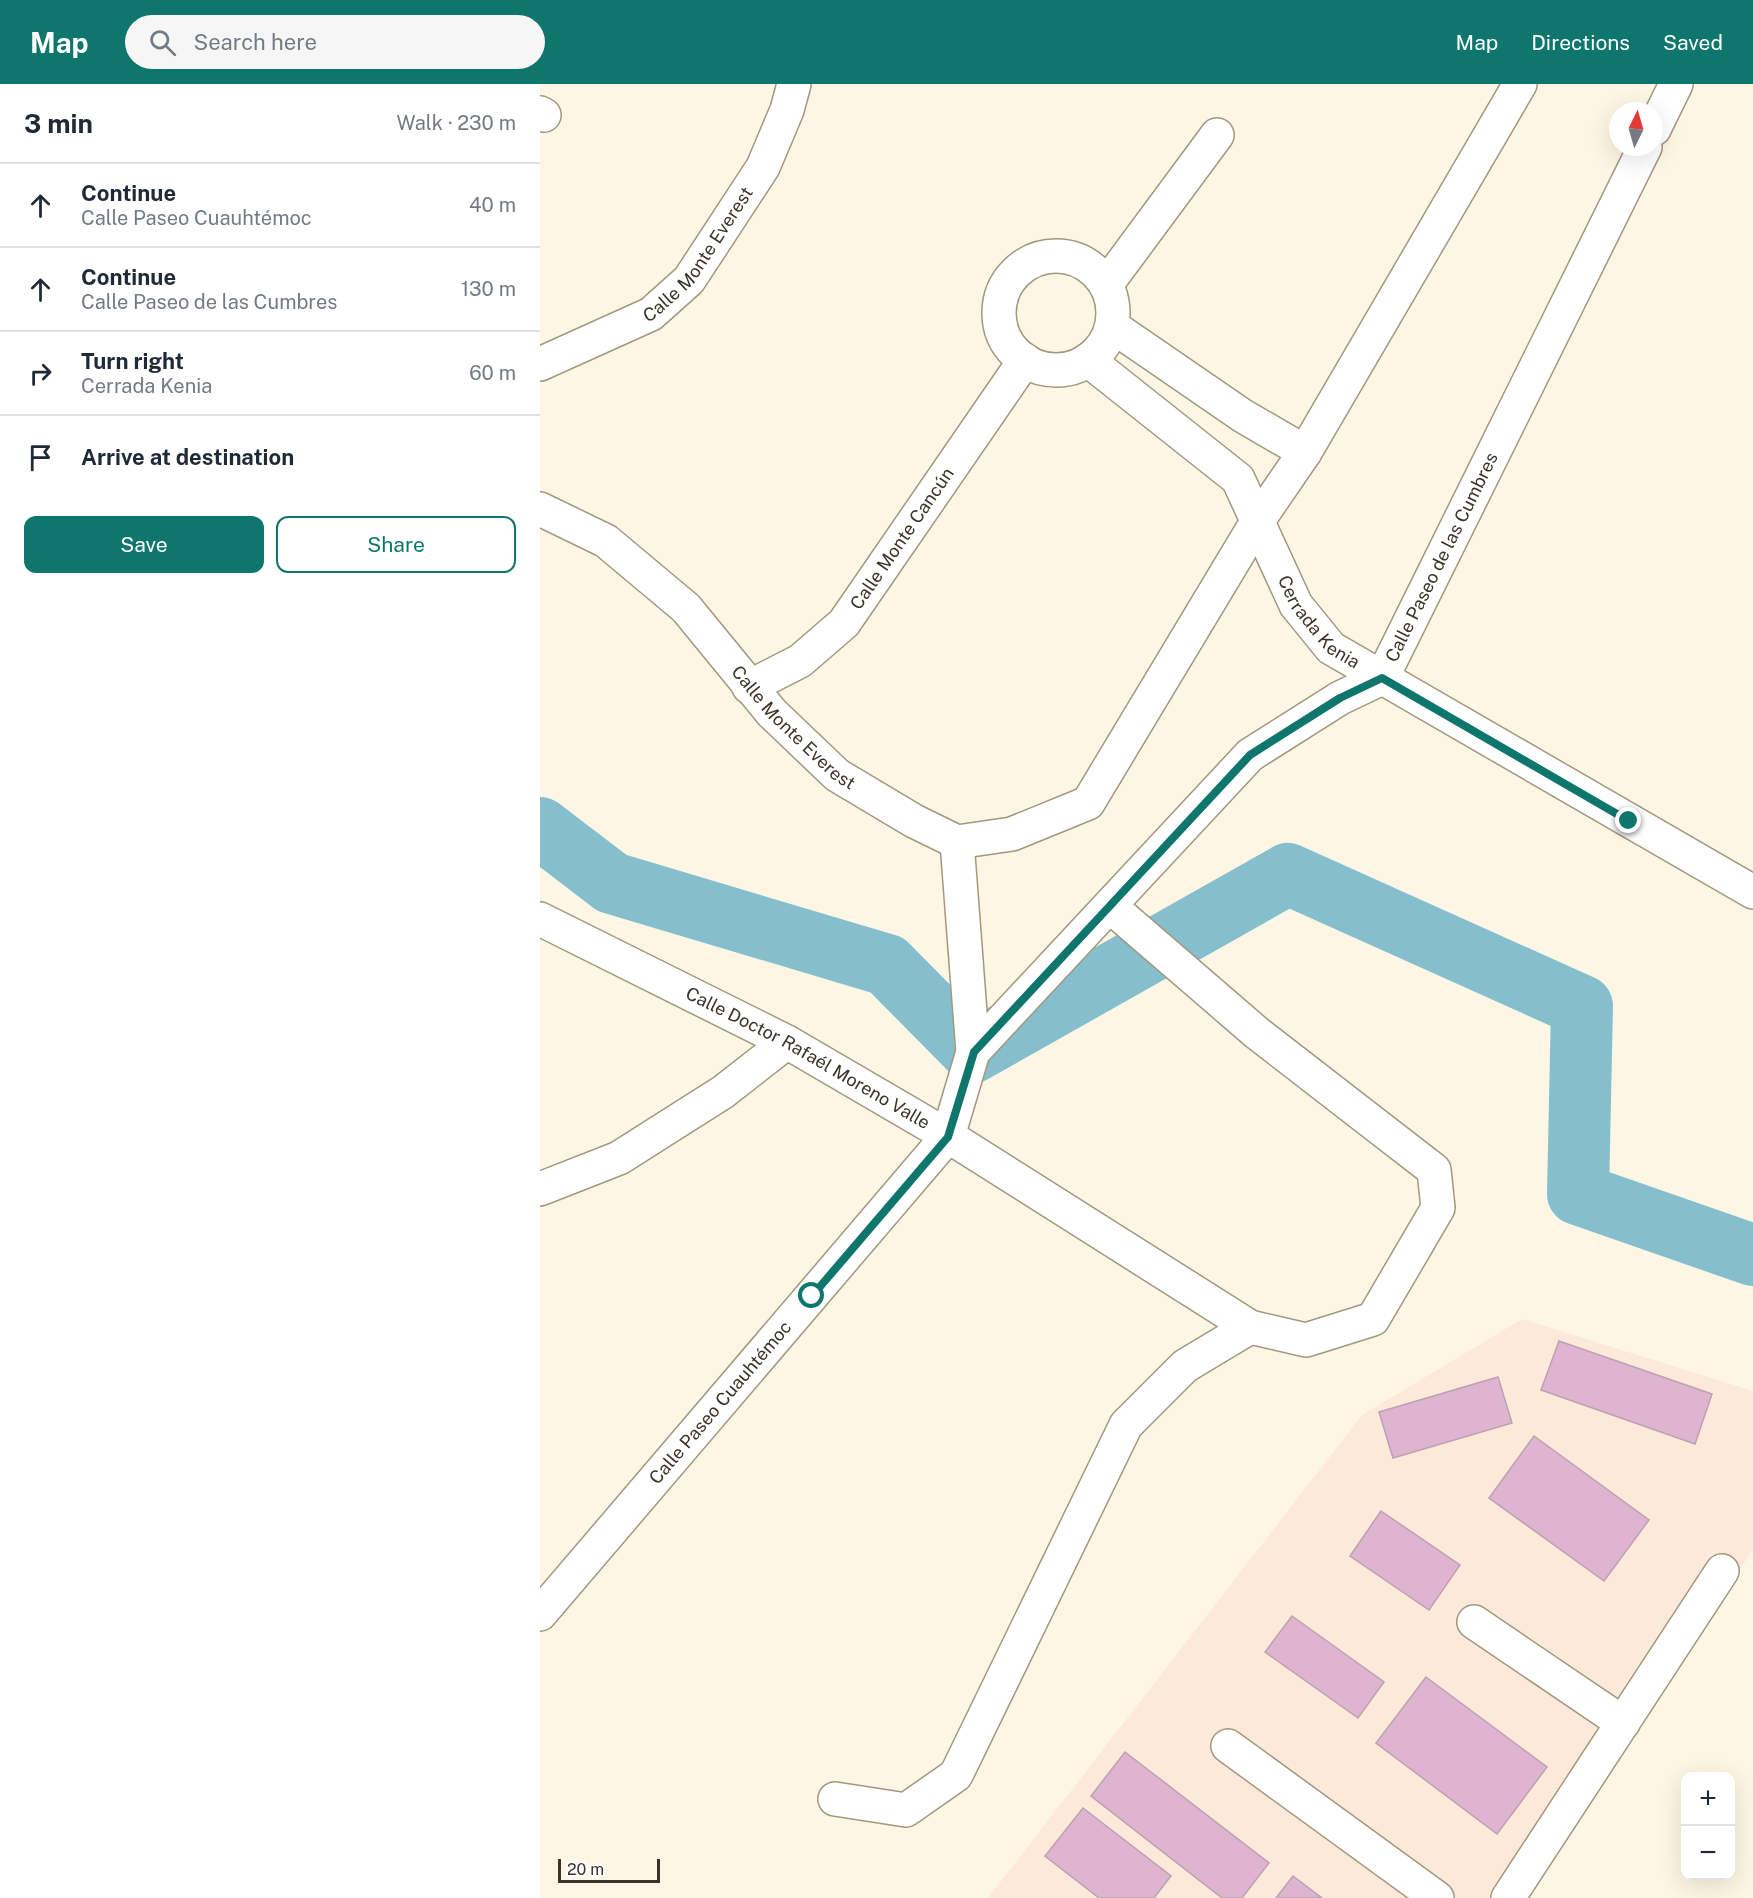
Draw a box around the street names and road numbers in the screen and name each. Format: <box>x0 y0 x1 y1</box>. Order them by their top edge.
street label: Calle Monte Everest <box>640 183 757 326</box>
street label: Calle Paseo de las Cumbres <box>1381 449 1502 665</box>
street label: Calle Monte Cancún <box>846 463 958 613</box>
street label: Cerrada Kenia <box>1274 572 1364 672</box>
street label: Calle Monte Everest <box>728 661 859 793</box>
street label: Calle Doctor Rafaél Moreno Valle <box>683 982 934 1133</box>
street label: Calle Paseo Cuauhtémoc <box>645 1316 796 1488</box>

